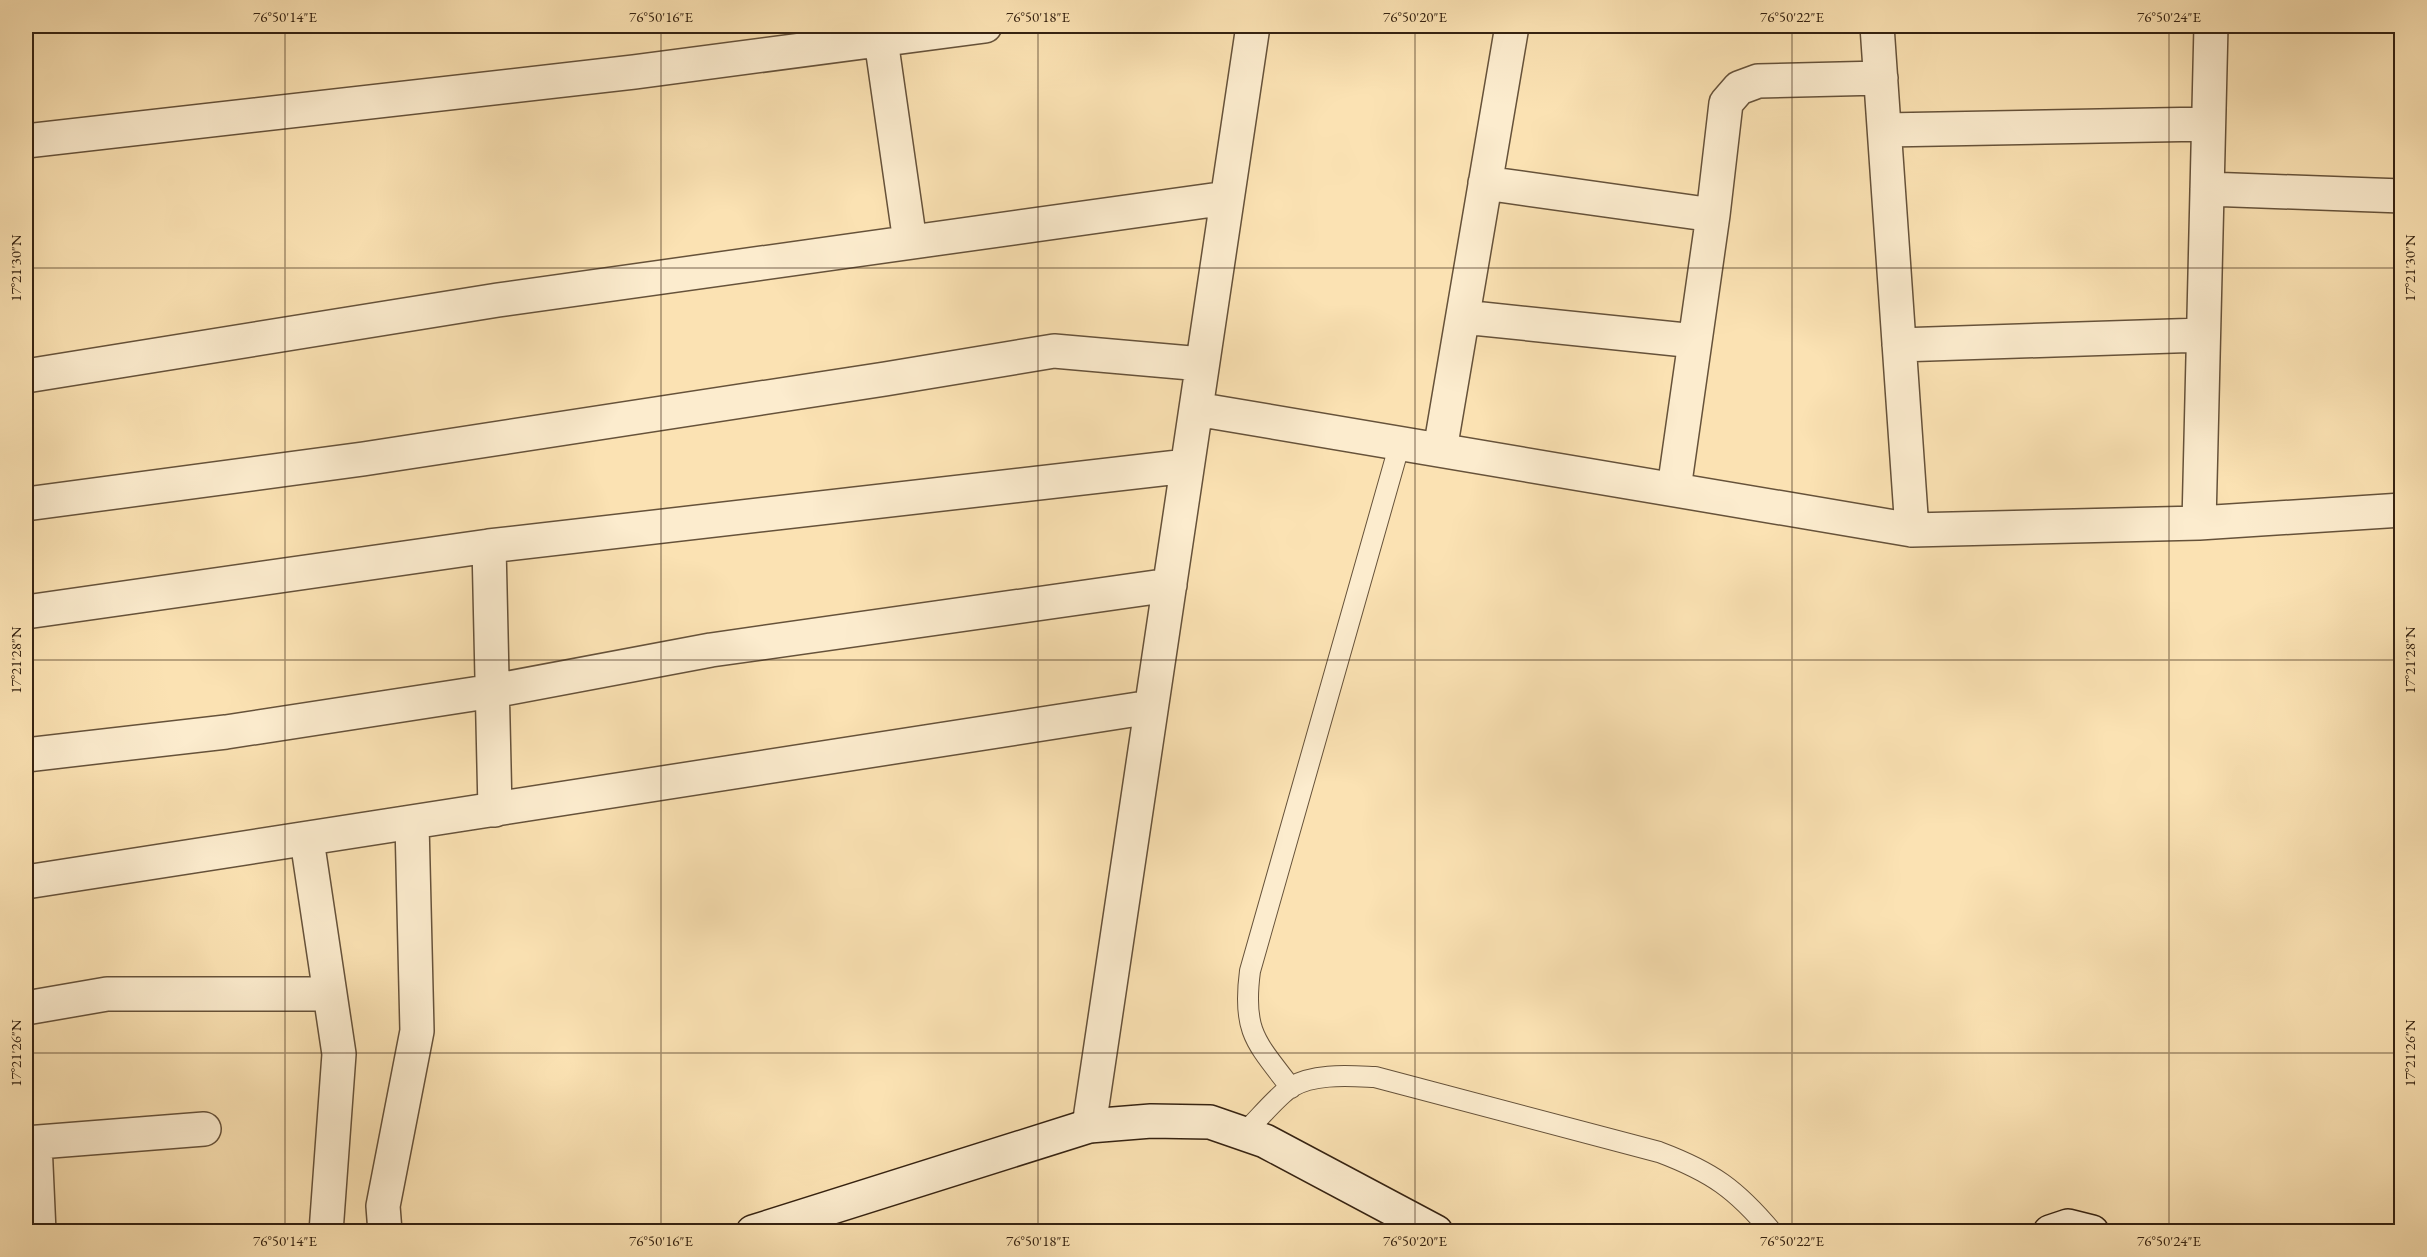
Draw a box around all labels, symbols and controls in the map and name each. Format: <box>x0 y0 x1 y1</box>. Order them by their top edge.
text: 76°50'14"E <box>253 7 318 26</box>
text: 76°50'16"E <box>629 7 694 26</box>
text: 76°50'18"E <box>1006 7 1071 26</box>
text: 76°50'20"E <box>1383 7 1448 26</box>
text: 76°50'22"E <box>1760 7 1825 26</box>
text: 76°50'24"E <box>2137 7 2202 26</box>
text: 17°21'30"N <box>6 234 25 302</box>
text: 17°21'30"N <box>2400 234 2419 302</box>
text: 17°21'28"N <box>6 626 25 694</box>
text: 17°21'28"N <box>2400 626 2419 694</box>
text: 17°21'26"N <box>6 1019 25 1087</box>
text: 17°21'26"N <box>2400 1019 2419 1087</box>
text: 76°50'14"E <box>253 1231 318 1250</box>
text: 76°50'16"E <box>629 1231 694 1250</box>
text: 76°50'18"E <box>1006 1231 1071 1250</box>
text: 76°50'20"E <box>1383 1231 1448 1250</box>
text: 76°50'22"E <box>1760 1231 1825 1250</box>
text: 76°50'24"E <box>2137 1231 2202 1250</box>

